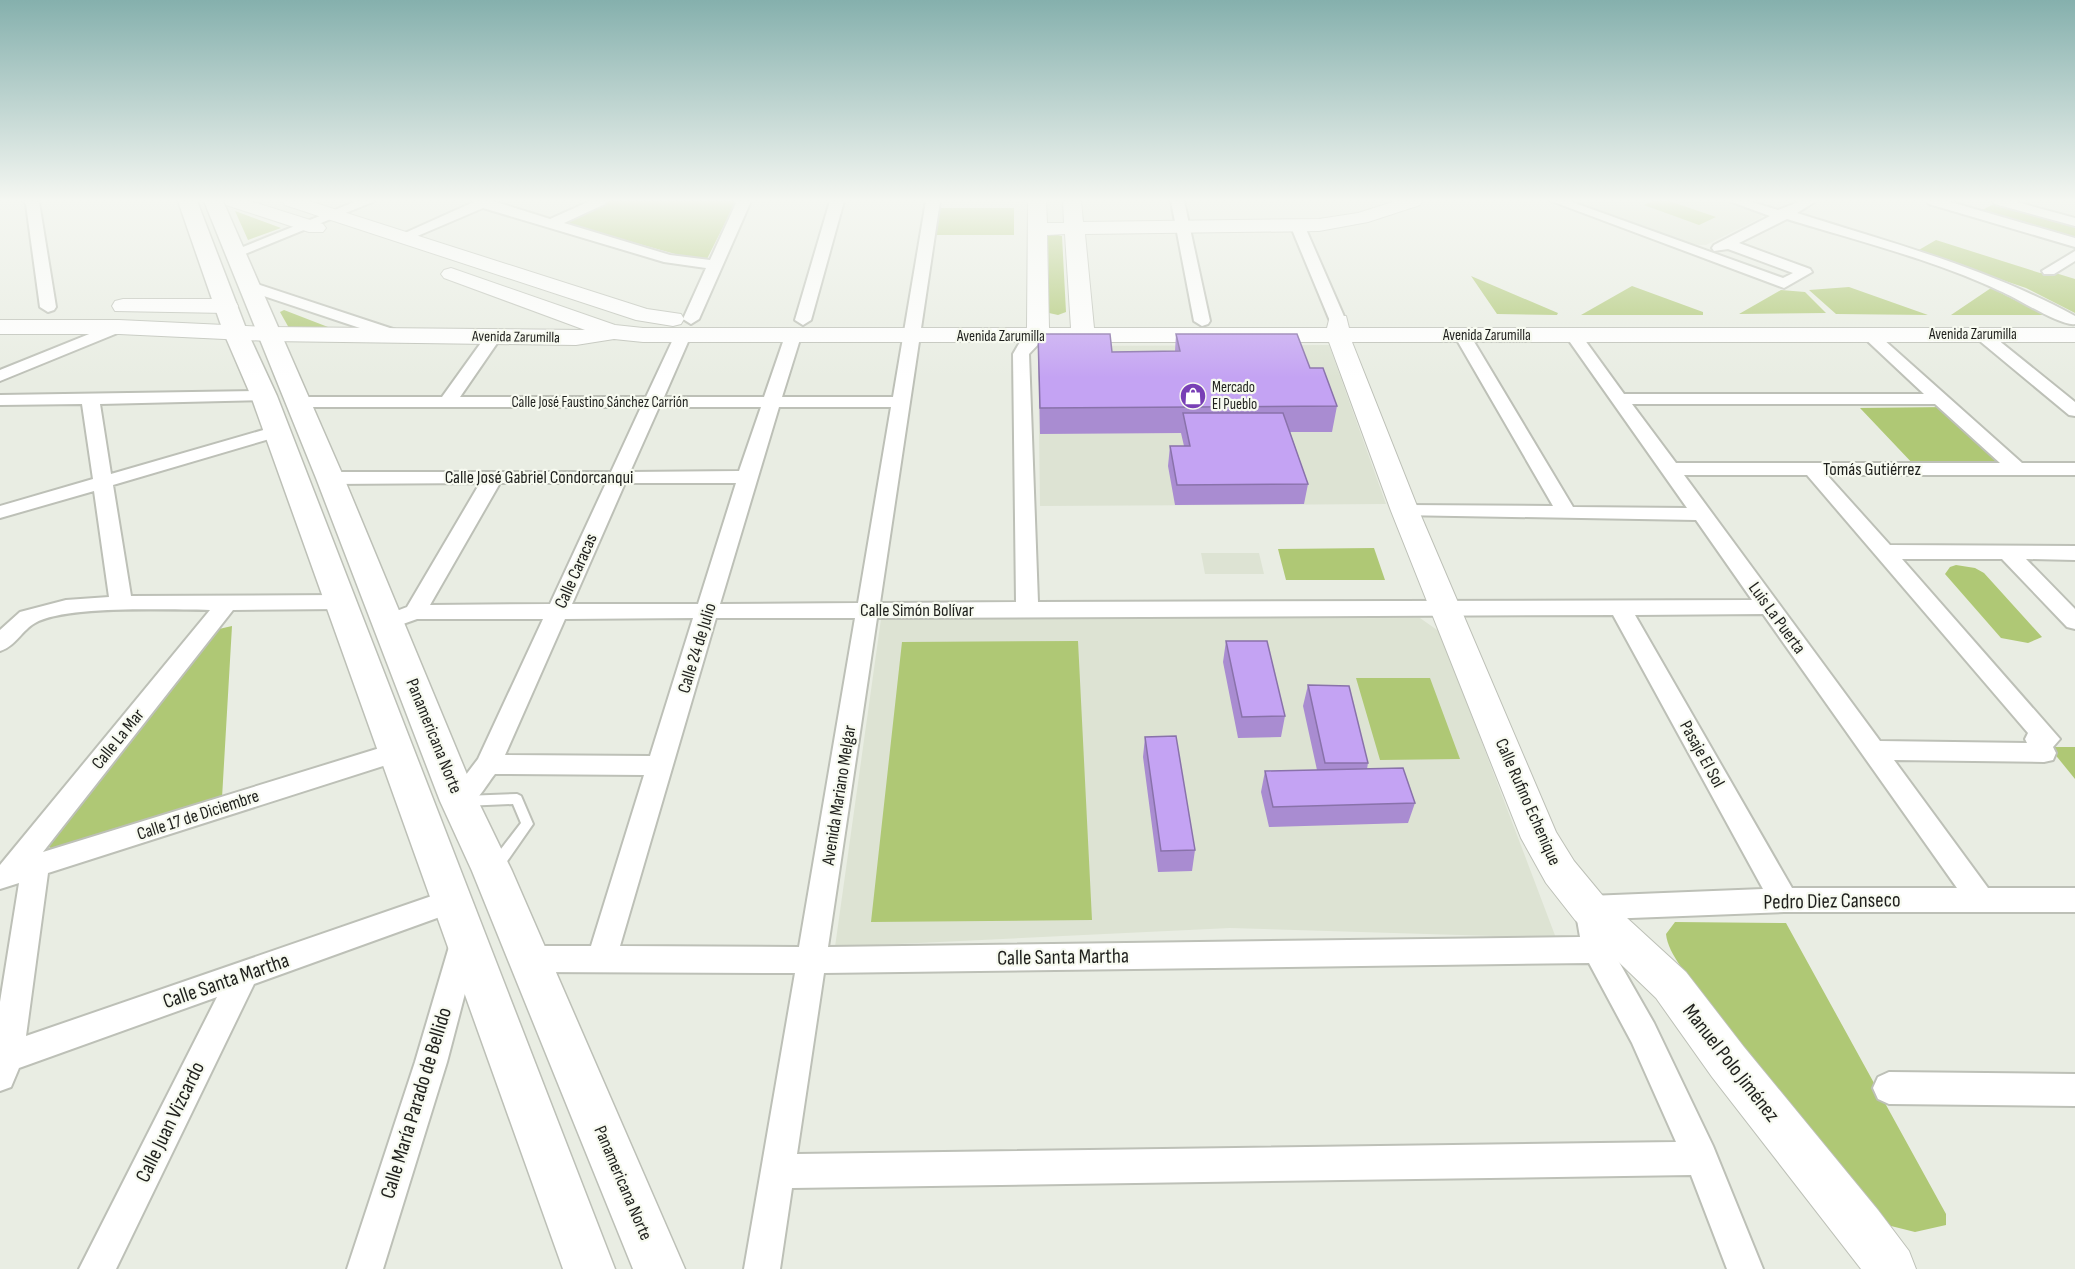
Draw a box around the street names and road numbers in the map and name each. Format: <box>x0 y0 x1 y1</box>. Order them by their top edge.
street label: Avenida Zarumilla <box>1928 325 2017 344</box>
street label: Avenida Zarumilla <box>1442 326 1531 345</box>
street label: Avenida Zarumilla <box>471 327 560 347</box>
street label: Avenida Zarumilla <box>956 327 1045 346</box>
street label: Calle José Faustino Sánchez Carrión <box>512 393 688 412</box>
street label: Tomás Gutiérrez <box>1823 459 1921 480</box>
street label: Calle José Gabriel Condorcanqui <box>445 467 633 488</box>
street label: Calle Caracas <box>550 530 602 612</box>
street label: Luis La Puerta <box>1744 578 1810 658</box>
street label: Calle 24 de Julio <box>673 600 721 696</box>
street label: Calle Simón Bolívar <box>860 600 974 621</box>
street label: Panamericana Norte <box>401 675 467 797</box>
street label: Calle La Mar <box>87 705 149 773</box>
street label: Pasaje El Sol <box>1675 717 1729 791</box>
street label: Avenida Mariano Melgar <box>817 724 860 867</box>
street label: Calle Rufino Echenique <box>1491 735 1565 869</box>
street label: Calle 17 de Diciembre <box>134 785 262 845</box>
street label: Pedro Diez Canseco <box>1763 887 1901 915</box>
street label: Calle Santa Martha <box>997 943 1129 971</box>
street label: Calle Santa Martha <box>160 948 292 1014</box>
street label: Manuel Polo Jiménez <box>1677 999 1785 1127</box>
street label: Calle María Parado de Bellido <box>375 1004 457 1202</box>
street label: Calle Juan Vizcardo <box>130 1058 210 1186</box>
street label: Panamericana Norte <box>589 1123 657 1243</box>

